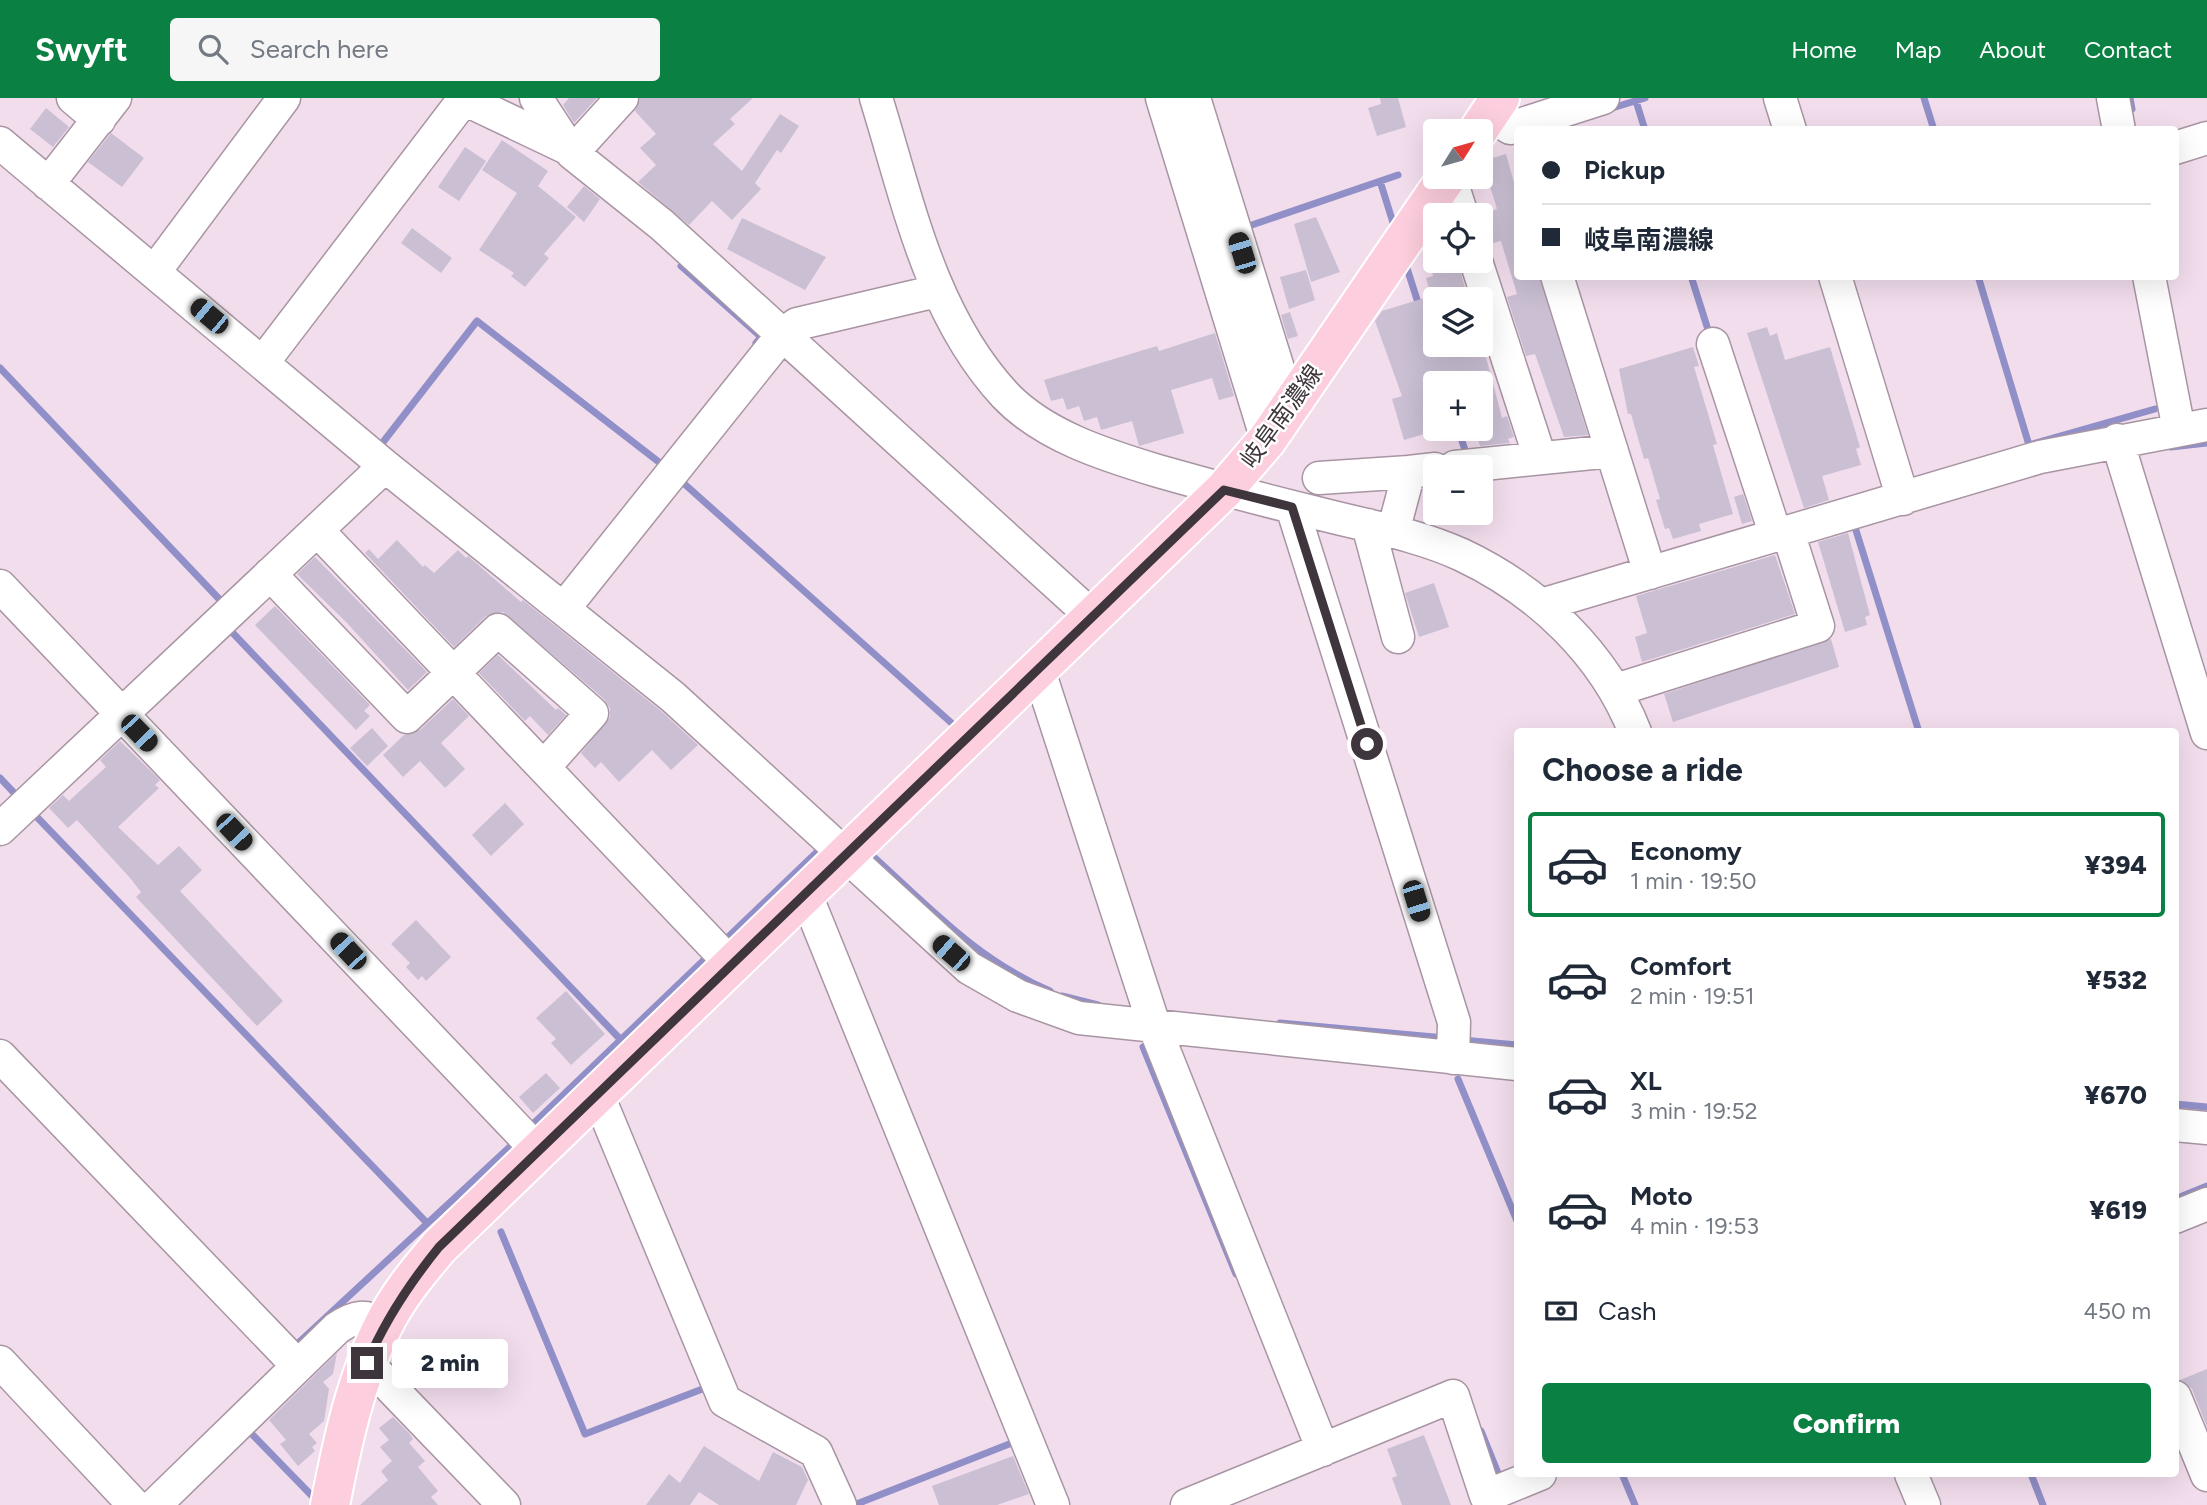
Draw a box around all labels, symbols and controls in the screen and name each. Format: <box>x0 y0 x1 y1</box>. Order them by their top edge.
search box <box>170 18 660 81</box>
text: Swyft <box>35 30 128 69</box>
icon: search <box>194 30 232 68</box>
text: Search here <box>250 33 389 65</box>
text: Home <box>1791 35 1857 64</box>
text: Map <box>1895 35 1941 64</box>
text: About <box>1979 35 2046 64</box>
text: Contact <box>2084 35 2172 64</box>
north arrow <box>1423 119 1493 189</box>
map controls <box>1423 119 1493 525</box>
text: Pickup <box>1584 154 1665 186</box>
button: locate <box>1423 203 1493 273</box>
text: 岐阜南濃線 <box>1584 224 1714 256</box>
car <box>1226 230 1259 276</box>
button: layers <box>1423 287 1493 357</box>
car <box>187 294 232 338</box>
street label: 岐阜南濃線 <box>1234 359 1328 473</box>
button: + <box>1423 371 1493 441</box>
button: − <box>1423 455 1493 525</box>
car <box>117 711 162 755</box>
route start <box>1351 728 1383 760</box>
text: Choose a ride <box>1542 751 1743 789</box>
car <box>212 809 257 855</box>
icon: car <box>1546 833 1609 896</box>
text: Economy <box>1630 835 1742 867</box>
text: ¥394 <box>2084 849 2147 881</box>
text: 1 min · 19:50 <box>1630 867 1756 895</box>
car <box>1400 878 1433 924</box>
car <box>326 928 371 974</box>
car <box>929 931 974 975</box>
icon: car <box>1546 948 1609 1011</box>
text: Comfort <box>1630 950 1732 982</box>
text: ¥532 <box>2086 964 2147 996</box>
text: 2 min · 19:51 <box>1630 982 1755 1010</box>
icon: car <box>1546 1063 1609 1126</box>
text: XL <box>1630 1065 1662 1097</box>
text: ¥670 <box>2084 1079 2147 1111</box>
text: 3 min · 19:52 <box>1630 1097 1758 1125</box>
icon: car <box>1546 1178 1609 1241</box>
text: Moto <box>1630 1180 1693 1212</box>
text: ¥619 <box>2089 1194 2147 1226</box>
text: 4 min · 19:53 <box>1630 1212 1759 1240</box>
icon: cash <box>1542 1292 1580 1330</box>
text: Cash <box>1598 1295 1657 1327</box>
text: 450 m <box>2083 1297 2151 1325</box>
callout: 2 min <box>392 1338 507 1388</box>
route end <box>351 1347 383 1379</box>
text: 2 min <box>421 1349 479 1377</box>
button: Confirm <box>1542 1383 2151 1463</box>

